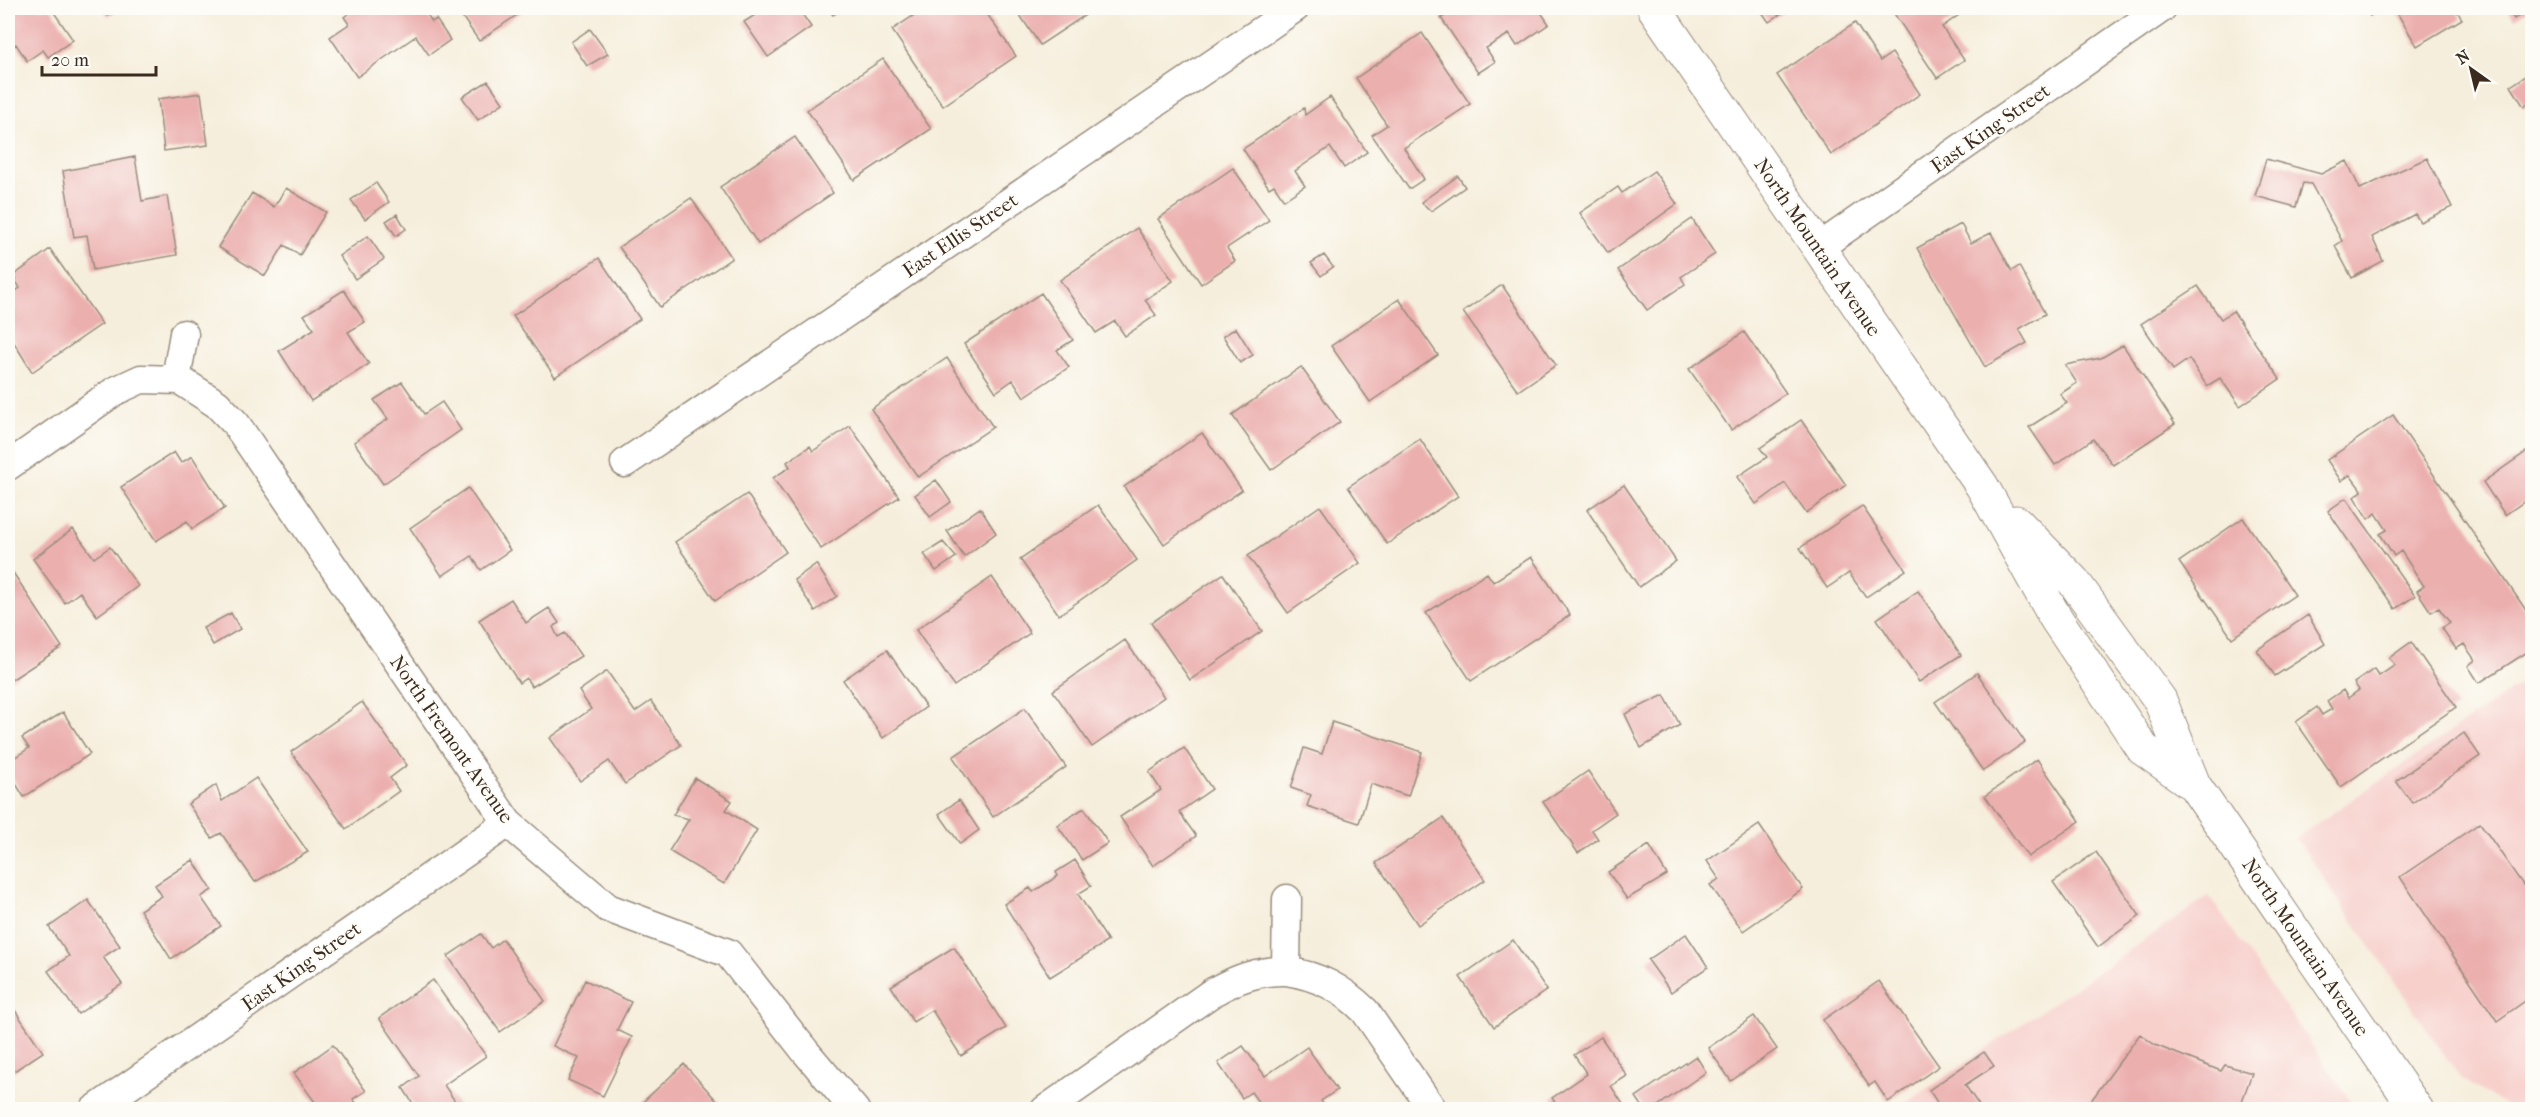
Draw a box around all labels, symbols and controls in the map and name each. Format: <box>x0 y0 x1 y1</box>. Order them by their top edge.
scale bar <box>42 39 156 77</box>
north arrow <box>2441 39 2501 99</box>
text: N <box>2453 45 2474 68</box>
text: 20 m <box>51 50 89 71</box>
street label: East King Street <box>1926 79 2054 178</box>
street label: North Mountain Avenue <box>1749 154 1886 341</box>
street label: East Ellis Street <box>898 188 1022 282</box>
street label: North Fremont Avenue <box>385 651 518 828</box>
street label: North Mountain Avenue <box>2237 854 2374 1041</box>
street label: East King Street <box>237 917 365 1016</box>

